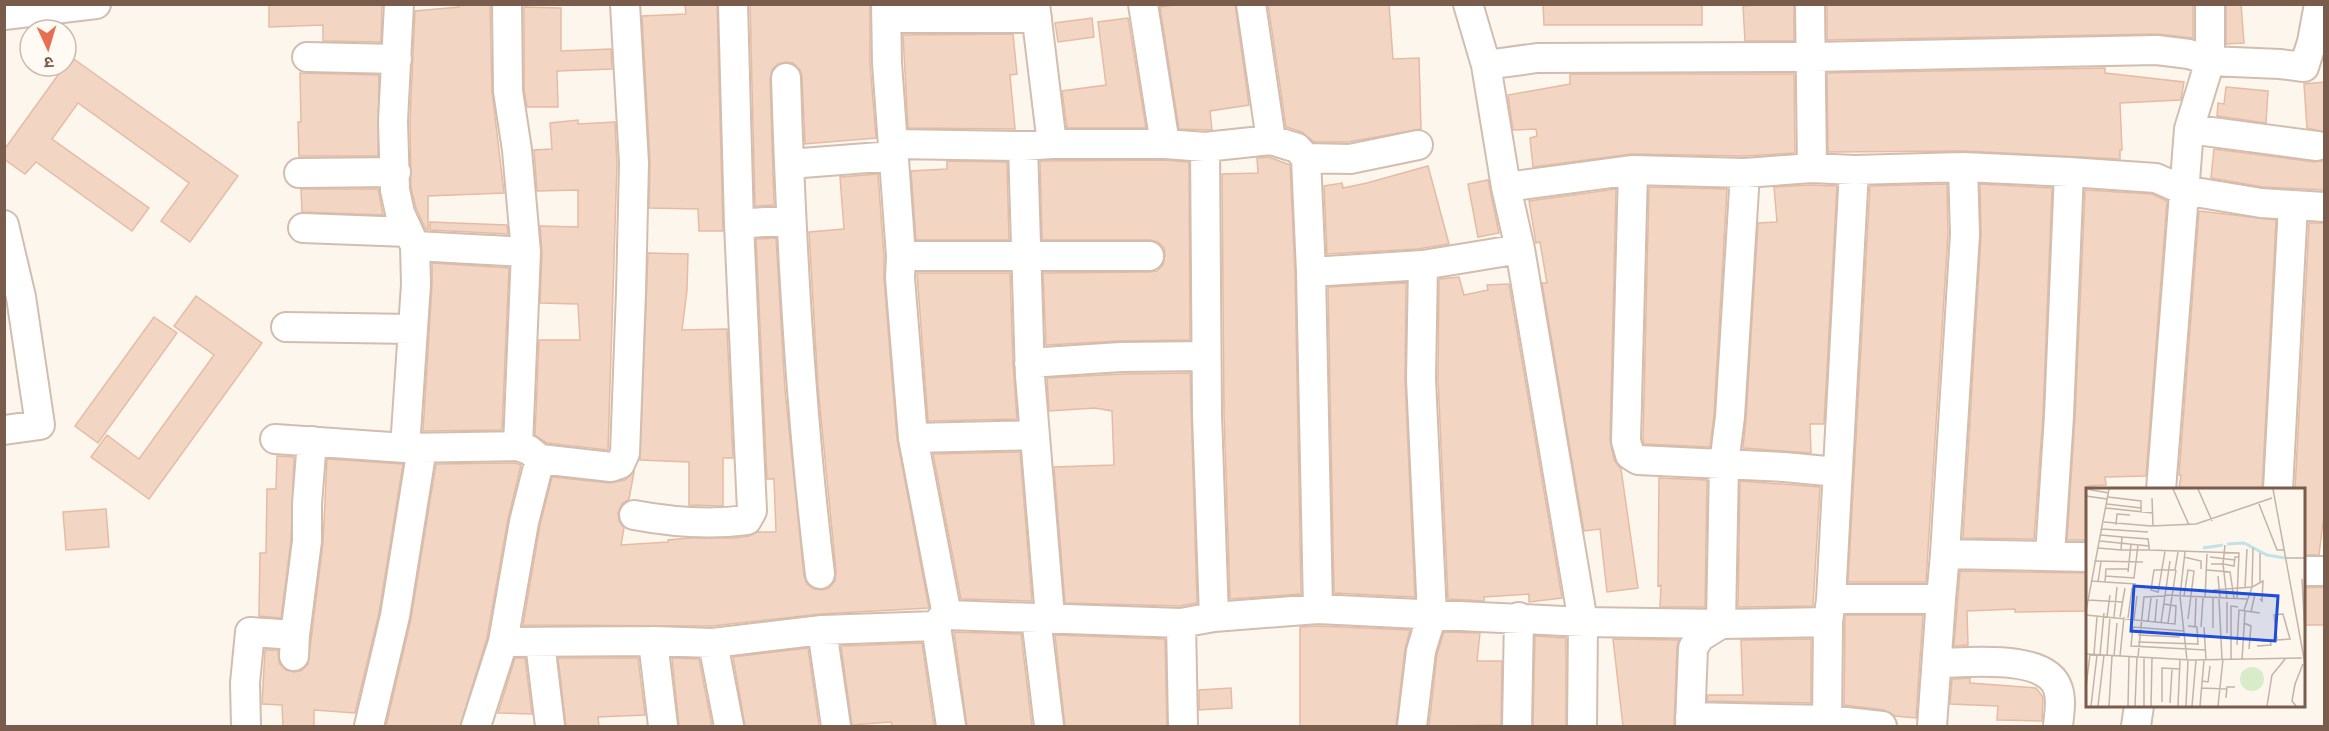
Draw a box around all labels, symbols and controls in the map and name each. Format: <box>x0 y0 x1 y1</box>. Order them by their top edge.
north arrow <box>18 18 78 78</box>
text: उ <box>43 52 54 74</box>
inset map <box>2086 488 2305 707</box>

